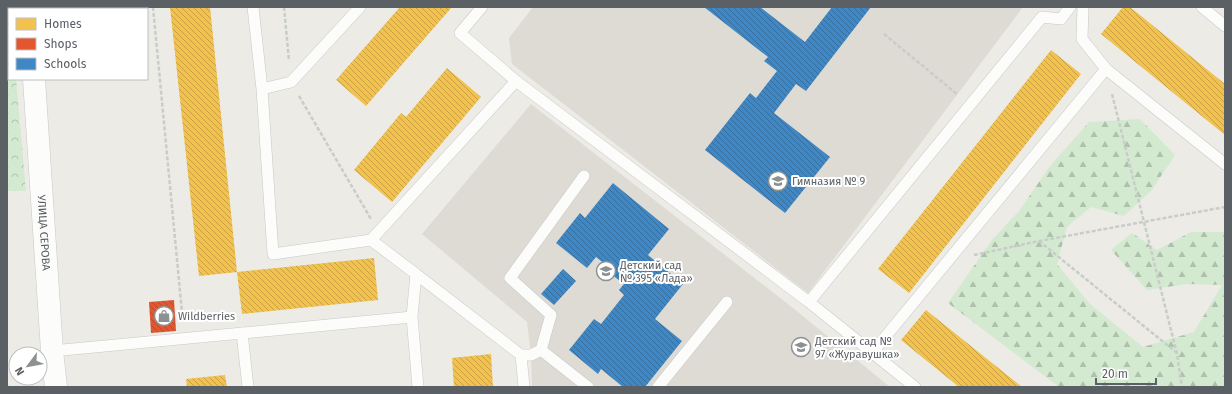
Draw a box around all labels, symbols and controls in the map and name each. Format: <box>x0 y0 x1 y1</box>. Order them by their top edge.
legend <box>8 8 148 80</box>
text: Homes <box>44 17 82 31</box>
text: Shops <box>44 37 78 51</box>
text: Schools <box>44 57 87 71</box>
school or university icon: Гимназия № 9 <box>767 170 789 192</box>
place label: Гимназия № 9 <box>792 175 866 188</box>
street label: УЛИЦА СЕРОВА <box>35 194 53 272</box>
place label: Детский сад № 395 «Лада» <box>619 259 693 285</box>
school or university icon: Детский сад № 395 «Лада» <box>595 260 617 282</box>
shop icon: Wildberries <box>153 305 175 327</box>
place label: Wildberries <box>178 310 235 323</box>
place label: Детский сад № 97 «Журавушка» <box>814 335 899 361</box>
school or university icon: Детский сад № 97 «Журавушка» <box>790 336 812 358</box>
north arrow <box>8 346 48 386</box>
scale bar <box>1096 360 1156 386</box>
text: N <box>12 364 27 378</box>
text: 20 m <box>1102 367 1128 381</box>

